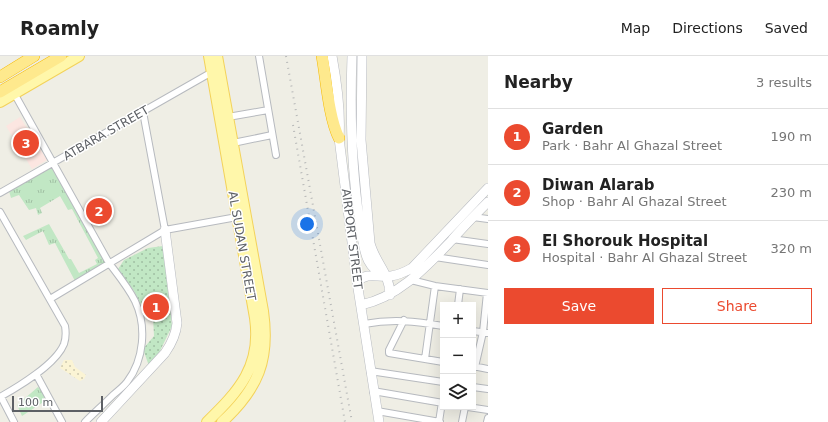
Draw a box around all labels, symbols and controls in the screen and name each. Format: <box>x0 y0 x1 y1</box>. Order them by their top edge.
text: Roamly <box>20 17 99 39</box>
text: Map <box>621 20 650 36</box>
text: Directions <box>672 20 743 36</box>
text: Saved <box>765 20 808 36</box>
text: Nearby <box>504 72 573 92</box>
text: 3 results <box>756 75 812 90</box>
street label: ATBARA STREET <box>61 102 152 163</box>
text: Garden <box>542 120 603 138</box>
pin: 3 <box>13 128 39 158</box>
text: 1 <box>512 129 522 144</box>
text: 190 m <box>770 129 812 144</box>
text: Park · Bahr Al Ghazal Street <box>542 138 722 153</box>
text: Diwan Alarab <box>542 176 655 194</box>
text: 2 <box>512 185 522 200</box>
text: 230 m <box>770 185 812 200</box>
street label: AIRPORT STREET <box>339 188 365 291</box>
street label: AL SUDAN STREET <box>225 190 259 302</box>
text: Shop · Bahr Al Ghazal Street <box>542 194 727 209</box>
pin: 2 <box>86 196 112 226</box>
your location <box>297 214 317 234</box>
text: El Shorouk Hospital <box>542 232 708 250</box>
text: 3 <box>512 241 522 256</box>
text: 320 m <box>770 241 812 256</box>
text: Hospital · Bahr Al Ghazal Street <box>542 250 747 265</box>
button: Save <box>504 288 654 324</box>
button: Share <box>662 288 812 324</box>
pin: 1 <box>143 292 169 322</box>
map controls <box>440 302 476 410</box>
button: + <box>440 302 476 338</box>
button: − <box>440 338 476 374</box>
button: layers <box>440 374 476 410</box>
scale bar <box>12 394 103 413</box>
text: 100 m <box>18 396 53 409</box>

